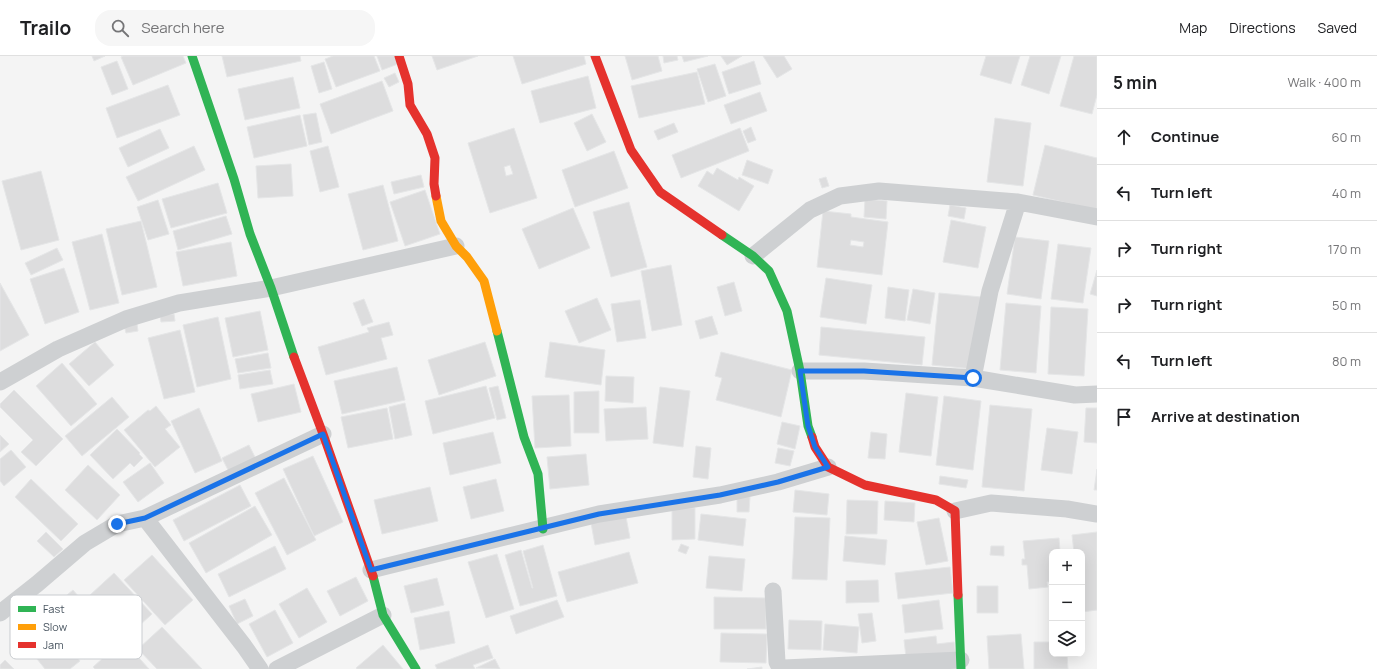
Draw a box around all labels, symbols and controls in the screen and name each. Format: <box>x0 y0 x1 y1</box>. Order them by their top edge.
search box <box>95 10 375 46</box>
text: Trailo <box>20 15 71 41</box>
icon: search <box>109 17 131 39</box>
text: Search here <box>141 17 225 38</box>
text: Map <box>1179 18 1207 37</box>
text: Directions <box>1229 18 1296 37</box>
text: Saved <box>1318 18 1357 37</box>
text: 5 min <box>1113 71 1157 94</box>
text: Walk · 400 m <box>1287 73 1361 91</box>
icon: ahead <box>1113 126 1135 148</box>
text: Continue <box>1151 126 1219 147</box>
text: 60 m <box>1331 128 1361 146</box>
icon: left <box>1113 182 1135 204</box>
text: Turn left <box>1151 182 1213 203</box>
text: 40 m <box>1332 184 1361 202</box>
icon: right <box>1113 238 1135 260</box>
text: Turn right <box>1151 238 1222 259</box>
text: 170 m <box>1328 240 1361 258</box>
icon: right <box>1113 294 1135 316</box>
text: Turn right <box>1151 294 1222 315</box>
text: 50 m <box>1332 296 1361 314</box>
icon: left <box>1113 350 1135 372</box>
text: Turn left <box>1151 350 1213 371</box>
text: 80 m <box>1332 352 1361 370</box>
route start <box>964 369 982 387</box>
icon: arrive <box>1113 406 1135 428</box>
text: Arrive at destination <box>1151 406 1300 427</box>
route end <box>108 515 126 533</box>
map controls <box>1049 549 1085 657</box>
button: + <box>1049 549 1085 585</box>
button: − <box>1049 585 1085 621</box>
legend <box>10 595 142 659</box>
text: Fast <box>43 601 65 616</box>
text: Slow <box>43 619 68 634</box>
button: layers <box>1049 621 1085 657</box>
text: Jam <box>43 637 64 652</box>

